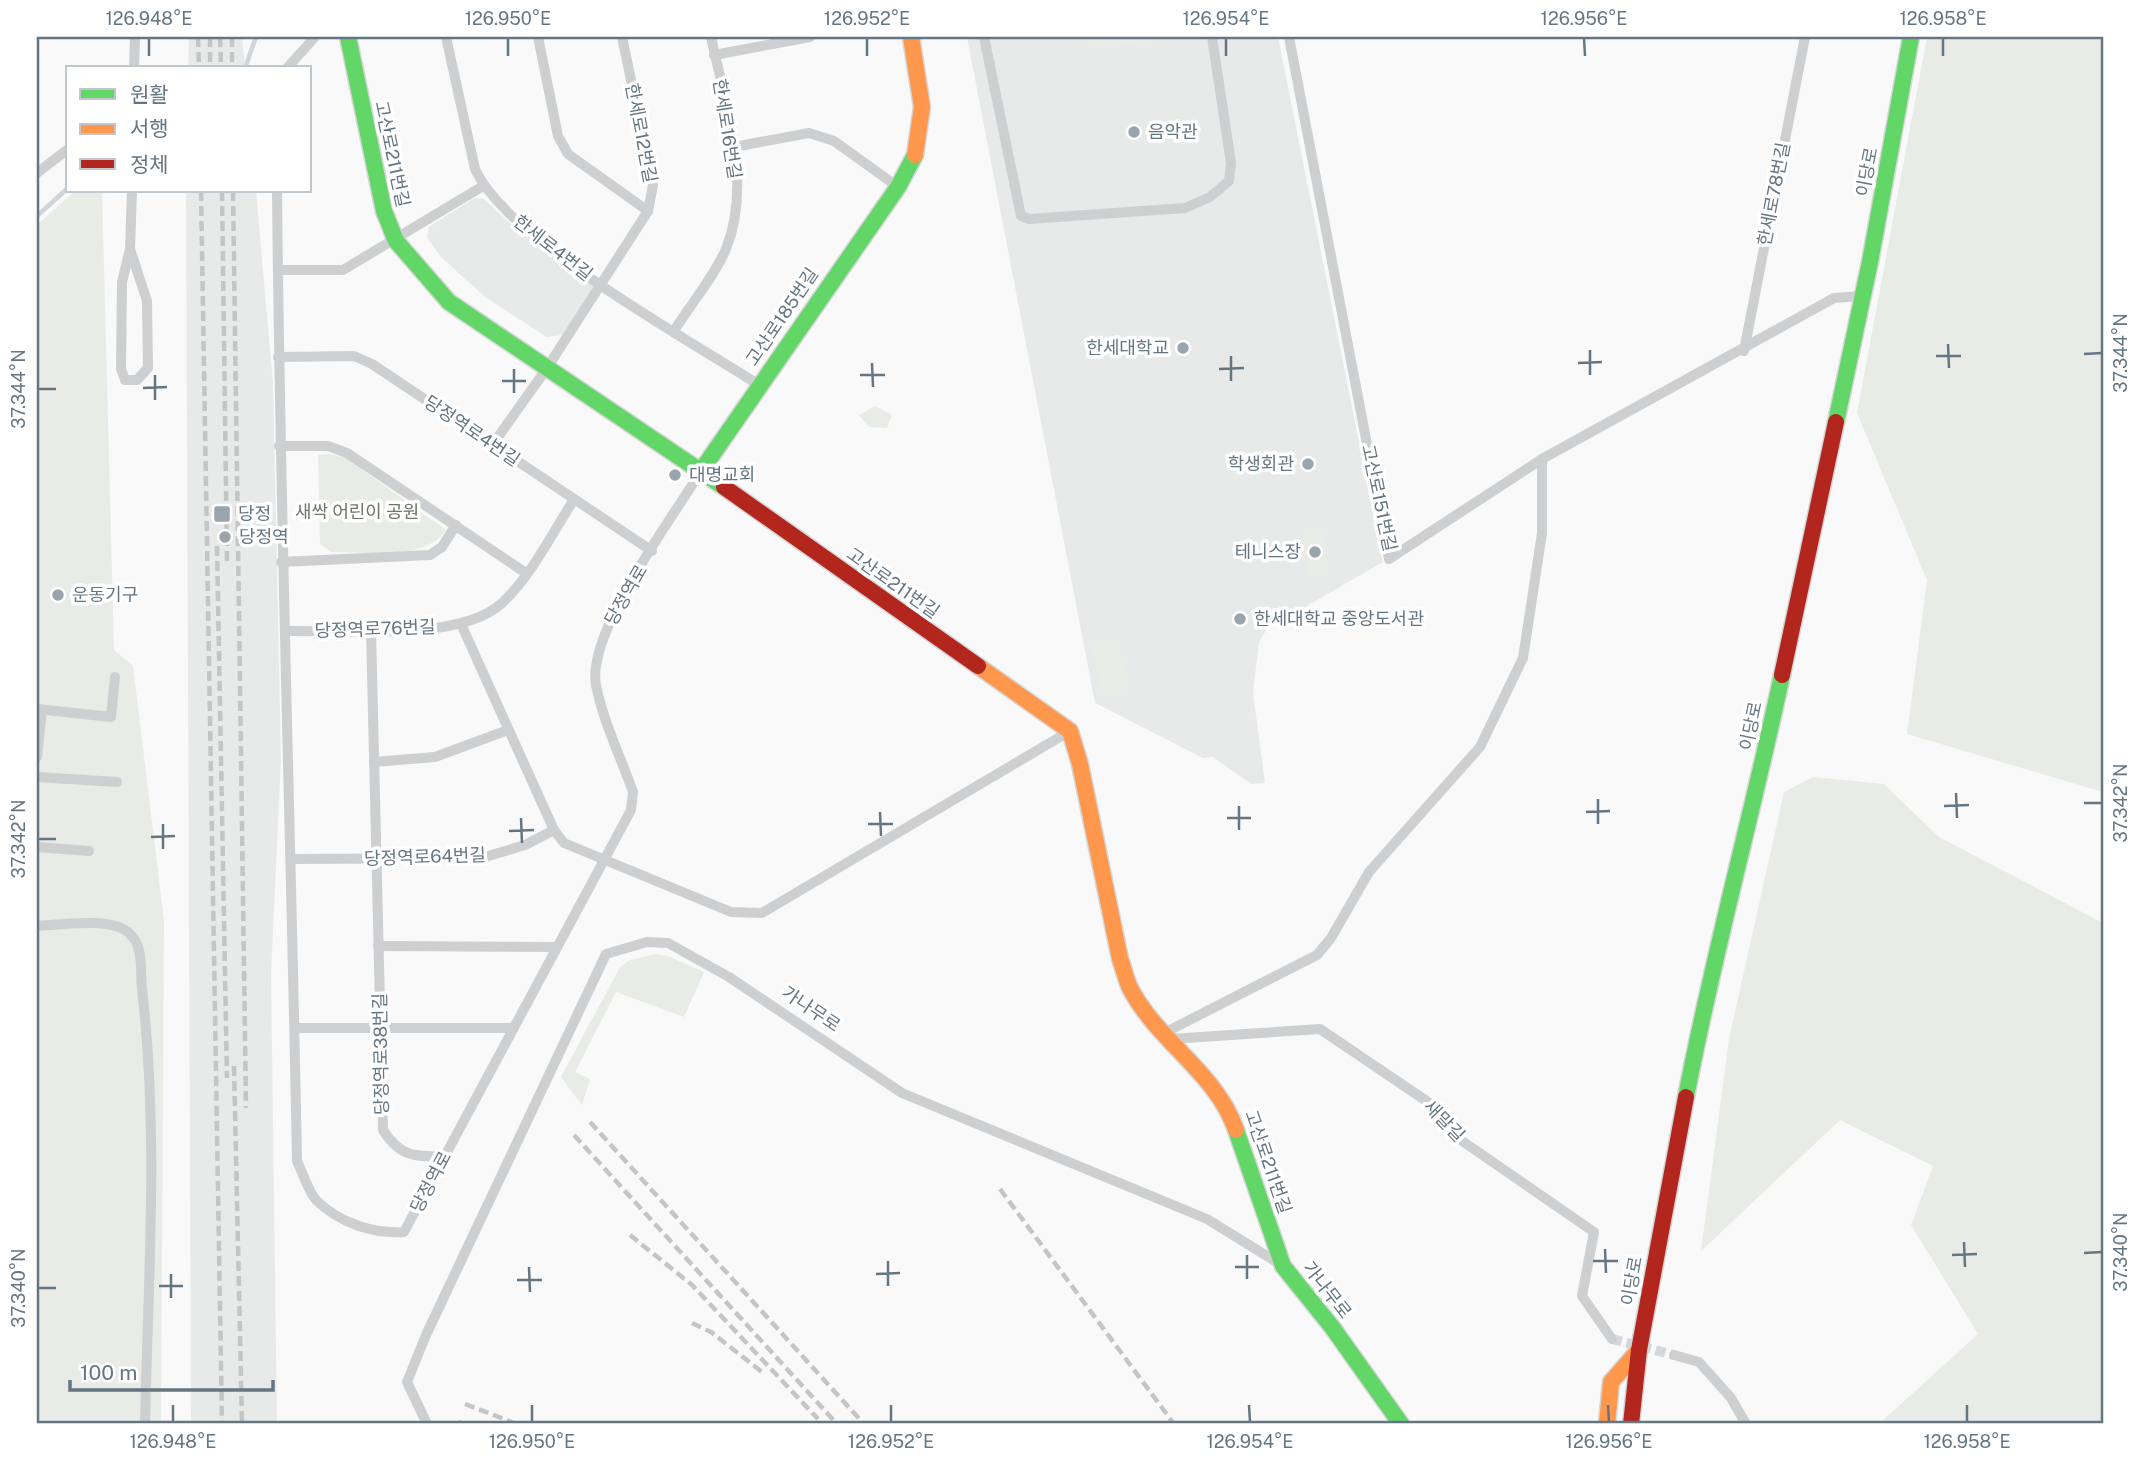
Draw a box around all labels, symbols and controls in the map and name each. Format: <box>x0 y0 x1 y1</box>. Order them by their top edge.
text: 126.948°E <box>106 8 193 29</box>
text: 126.950°E <box>465 8 551 29</box>
text: 126.952°E <box>824 8 910 29</box>
text: 126.954°E <box>1183 8 1269 29</box>
text: 126.956°E <box>1541 8 1627 29</box>
text: 126.958°E <box>1899 8 1987 29</box>
legend <box>66 66 312 192</box>
street label: 한세로16번길 <box>709 77 746 181</box>
street label: 한세로12번길 <box>622 81 661 184</box>
text: 원활 <box>130 82 169 107</box>
street label: 고산로211번길 <box>371 99 414 209</box>
text: 서행 <box>130 116 169 141</box>
place label: 음악관 <box>1148 121 1198 142</box>
marker: 음악관 <box>1126 124 1142 140</box>
street label: 한세로78번길 <box>1753 140 1794 247</box>
street label: 이당로 <box>1851 146 1882 198</box>
text: 정체 <box>130 152 169 177</box>
street label: 한세로4번길 <box>510 210 597 285</box>
street label: 고산로185번길 <box>741 264 822 370</box>
text: 37.344°N <box>2110 313 2131 393</box>
place label: 한세대학교 <box>1086 337 1169 358</box>
marker: 한세대학교 <box>1175 340 1191 356</box>
text: 37.344°N <box>8 349 29 429</box>
street label: 당정역로4번길 <box>421 391 524 470</box>
street label: 고산로151번길 <box>1358 442 1401 553</box>
place label: 학생회관 <box>1228 453 1294 474</box>
marker: 학생회관 <box>1300 456 1316 472</box>
place label: 대명교회 <box>689 464 755 485</box>
marker: 대명교회 <box>667 467 683 483</box>
park label: 새싹 어린이 공원 <box>295 501 419 522</box>
place label: 당정 <box>238 503 271 524</box>
marker: 당정 <box>212 504 232 524</box>
place label: 당정역 <box>239 526 289 547</box>
marker: 당정역 <box>217 529 233 545</box>
place label: 테니스장 <box>1235 541 1301 562</box>
street label: 고산로211번길 <box>843 543 944 622</box>
marker: 테니스장 <box>1307 544 1323 560</box>
street label: 당정역로 <box>600 561 651 629</box>
place label: 운동기구 <box>72 584 138 605</box>
marker: 운동기구 <box>50 587 66 603</box>
place label: 한세대학교 중앙도서관 <box>1254 608 1424 629</box>
marker: 한세대학교 중앙도서관 <box>1232 611 1248 627</box>
street label: 당정역로76번길 <box>314 616 436 641</box>
street label: 이당로 <box>1735 699 1766 752</box>
text: 37.342°N <box>2110 764 2131 842</box>
text: 37.342°N <box>8 800 29 878</box>
street label: 당정역로64번길 <box>364 844 486 869</box>
street label: 가나무로 <box>778 981 845 1036</box>
street label: 당정역로38번길 <box>369 993 392 1115</box>
street label: 새말길 <box>1420 1095 1469 1146</box>
street label: 고산로211번길 <box>1241 1107 1296 1216</box>
street label: 당정역로 <box>406 1148 455 1216</box>
text: 37.340°N <box>2110 1212 2131 1292</box>
text: 37.340°N <box>8 1248 29 1328</box>
street label: 이당로 <box>1617 1255 1646 1307</box>
street label: 가나무로 <box>1299 1257 1356 1322</box>
scale bar <box>70 1349 273 1393</box>
text: 100 m <box>80 1360 137 1385</box>
text: 126.948°E <box>130 1431 217 1452</box>
text: 126.950°E <box>489 1431 575 1452</box>
text: 126.952°E <box>848 1431 934 1452</box>
text: 126.954°E <box>1207 1431 1293 1452</box>
text: 126.956°E <box>1566 1431 1652 1452</box>
text: 126.958°E <box>1923 1431 2011 1452</box>

